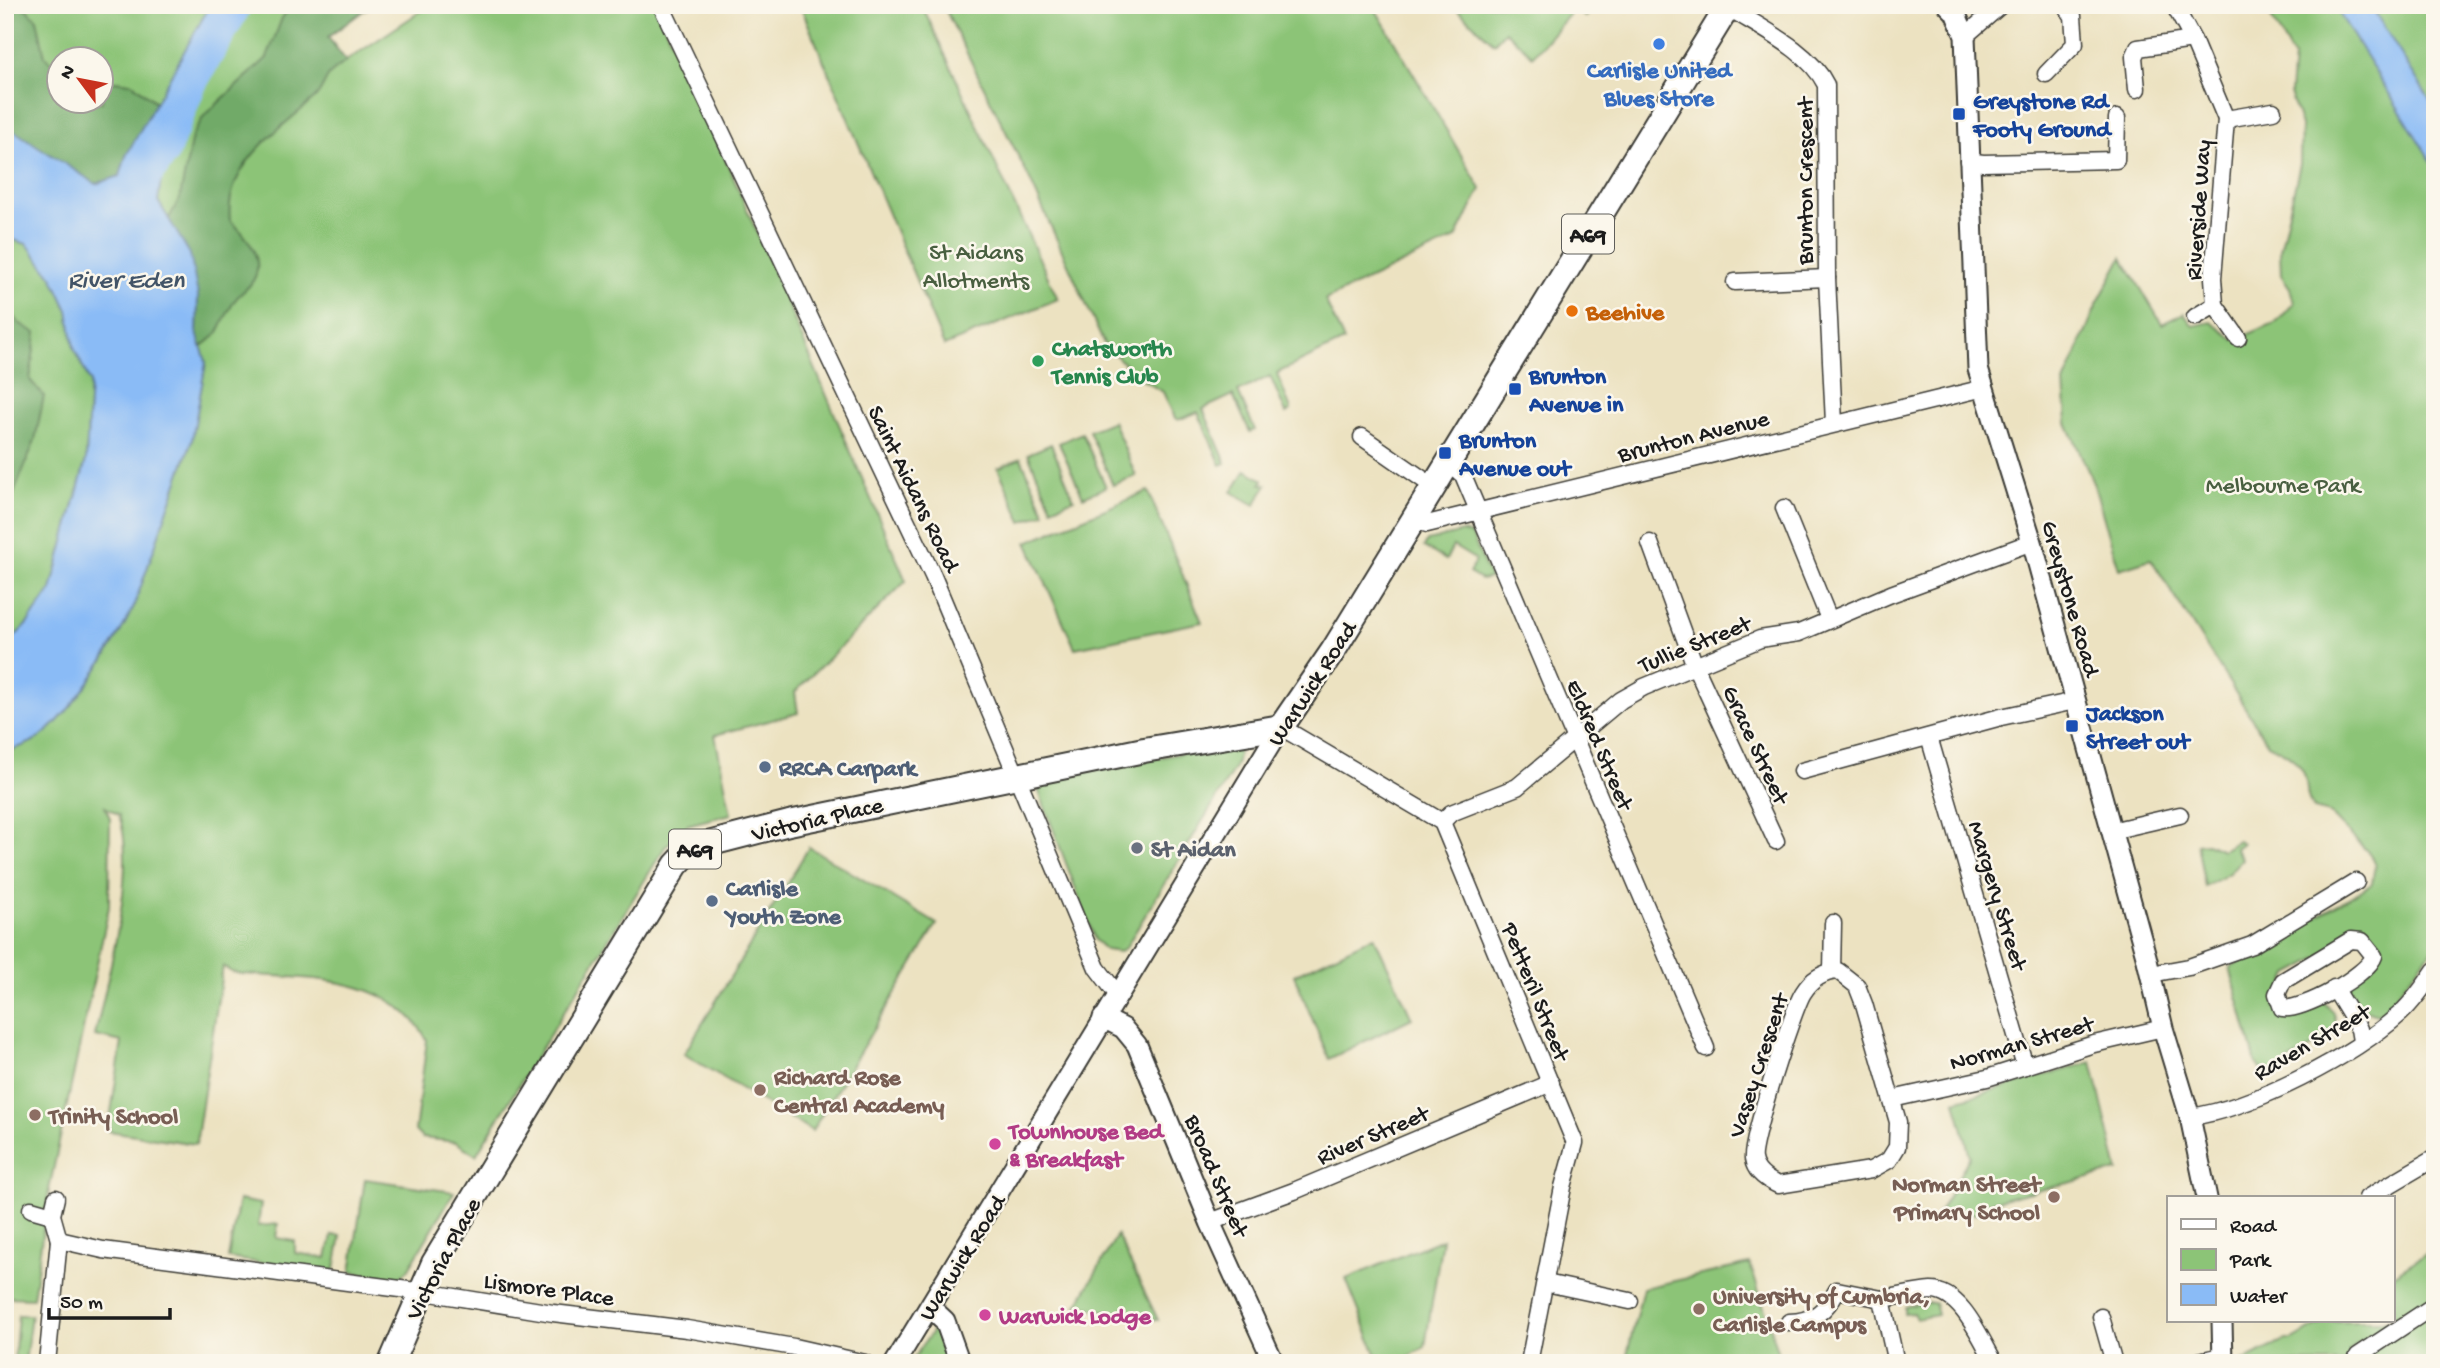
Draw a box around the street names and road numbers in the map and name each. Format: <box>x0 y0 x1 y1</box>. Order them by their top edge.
street label: Brunton Crescent <box>1793 95 1822 266</box>
street label: Riverside Way <box>2181 139 2220 282</box>
road number: A69 <box>1562 215 1614 254</box>
street label: Saint Aidans Road <box>859 402 966 579</box>
street label: Brunton Avenue <box>1614 405 1773 471</box>
street label: Greystone Road <box>2033 518 2105 682</box>
street label: Tullie Street <box>1633 610 1758 683</box>
street label: Warwick Road <box>1263 615 1366 753</box>
street label: Eldred Street <box>1557 676 1639 817</box>
street label: Grace Street <box>1714 682 1795 811</box>
street label: Victoria Place <box>748 792 887 851</box>
street label: Margery Street <box>1959 818 2033 976</box>
road number: A69 <box>669 830 721 869</box>
street label: Petteril Street <box>1493 918 1575 1068</box>
street label: Vasey Crescent <box>1723 988 1798 1143</box>
street label: Raven Street <box>2249 998 2378 1089</box>
street label: Norman Street <box>1947 1010 2099 1080</box>
street label: River Street <box>1313 1100 1436 1174</box>
street label: Broad Street <box>1176 1110 1254 1244</box>
street label: Warwick Road <box>914 1189 1015 1327</box>
street label: Victoria Place <box>400 1193 490 1327</box>
street label: Lismore Place <box>481 1268 616 1315</box>

